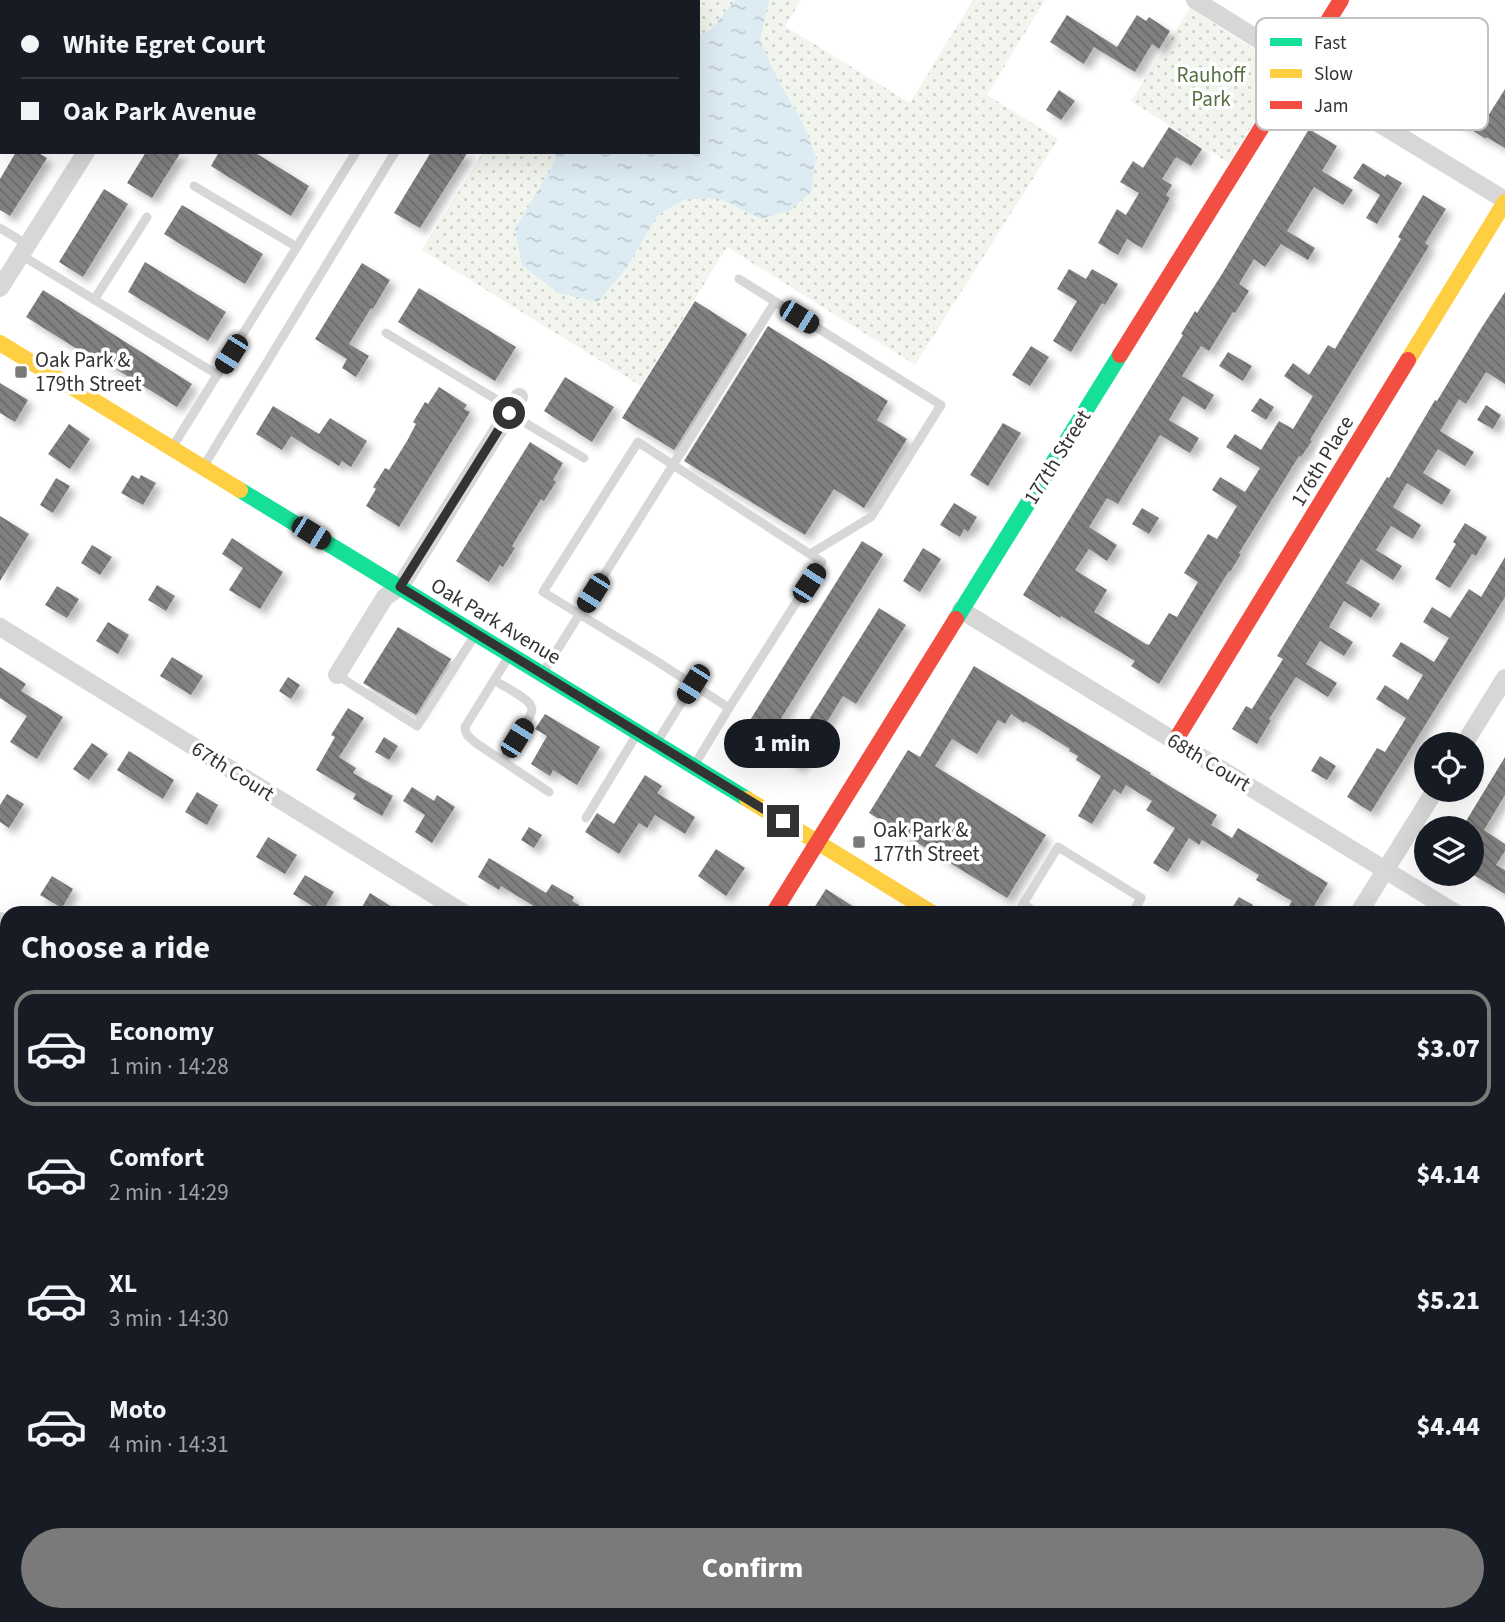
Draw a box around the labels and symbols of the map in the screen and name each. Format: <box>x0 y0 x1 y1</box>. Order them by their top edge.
legend <box>1256 18 1488 130</box>
text: Fast <box>1314 30 1347 57</box>
park label: Rauhoff Park <box>1177 60 1246 114</box>
text: Slow <box>1314 61 1353 88</box>
text: Jam <box>1314 93 1348 120</box>
car <box>776 297 823 337</box>
car <box>211 331 252 377</box>
place label: Oak Park & 179th Street <box>35 345 142 399</box>
marker: Oak Park & 179th Street <box>13 364 29 380</box>
route start <box>493 397 525 429</box>
street label: 177th Street <box>1016 404 1098 510</box>
street label: 176th Place <box>1283 410 1361 512</box>
car <box>288 513 335 553</box>
car <box>789 560 830 606</box>
street label: Oak Park Avenue <box>425 570 567 672</box>
car <box>573 570 614 616</box>
car <box>673 661 714 707</box>
car <box>497 715 538 761</box>
callout: 1 min <box>725 720 841 768</box>
street label: 68th Court <box>1162 725 1256 799</box>
street label: 67th Court <box>186 734 280 808</box>
route end <box>767 805 799 837</box>
place label: Oak Park & 177th Street <box>873 815 980 869</box>
marker: Oak Park & 177th Street <box>851 834 867 850</box>

